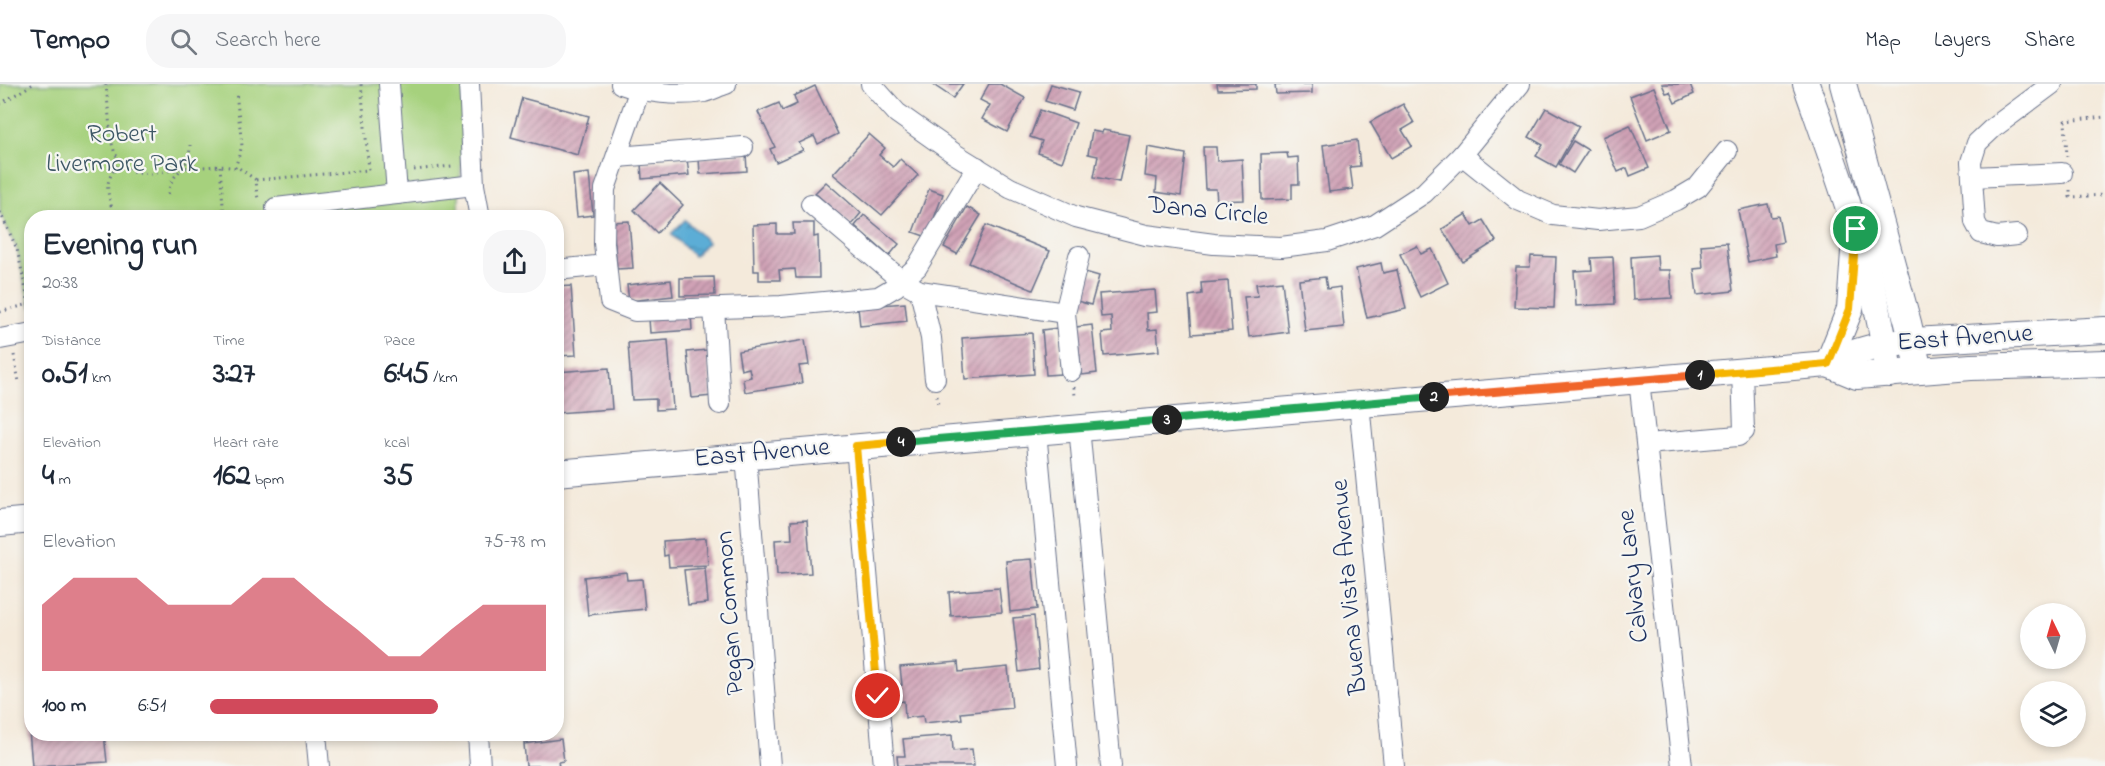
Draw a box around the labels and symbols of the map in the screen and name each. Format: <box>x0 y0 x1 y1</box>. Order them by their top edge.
park label: Robert Livermore Park <box>46 116 198 184</box>
street label: Dana Circle <box>1145 187 1271 237</box>
pin <box>1830 203 1881 254</box>
street label: East Avenue <box>1896 315 2035 363</box>
pin: 1 <box>1685 360 1715 390</box>
pin: 2 <box>1419 382 1449 412</box>
pin: 3 <box>1152 405 1182 435</box>
pin: 4 <box>886 427 916 457</box>
street label: East Avenue <box>693 429 832 479</box>
street label: Buena Vista Avenue <box>1322 478 1378 697</box>
street label: Calvary Lane <box>1608 507 1660 645</box>
street label: Pegan Common <box>706 530 756 696</box>
north arrow <box>2020 603 2086 669</box>
pin <box>852 670 903 721</box>

